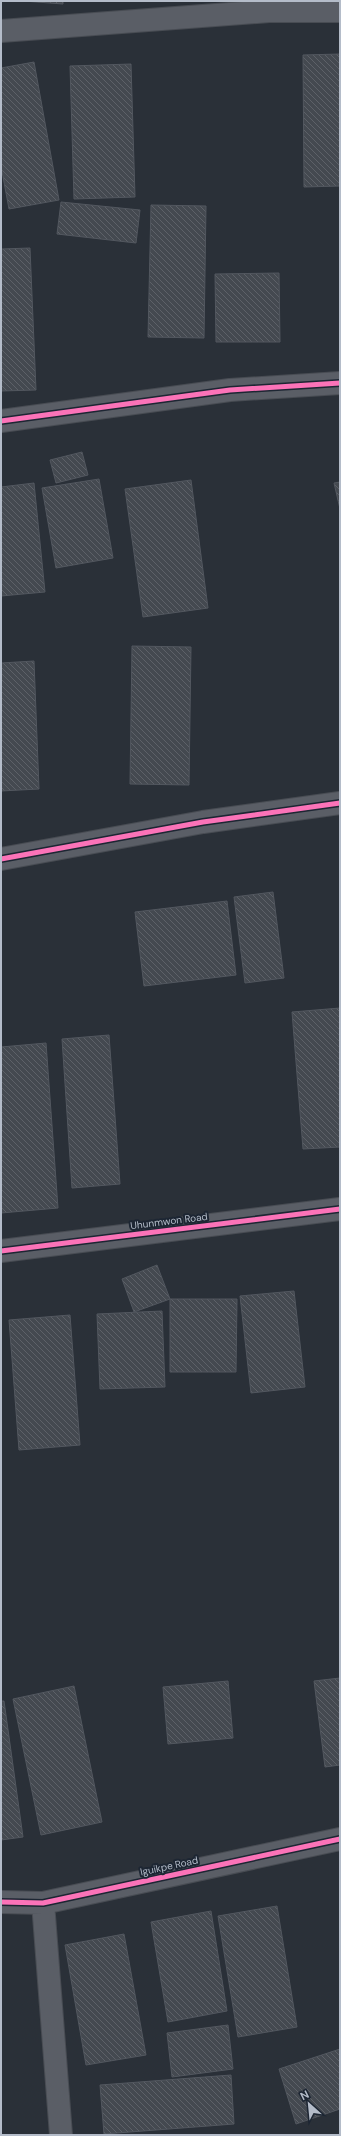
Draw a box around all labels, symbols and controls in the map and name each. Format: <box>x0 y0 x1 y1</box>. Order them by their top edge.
street label: Uhunmwon Road <box>130 1210 208 1232</box>
street label: Iguikpe Road <box>139 1854 199 1878</box>
north arrow <box>289 2084 329 2124</box>
text: N <box>298 2087 311 2103</box>

